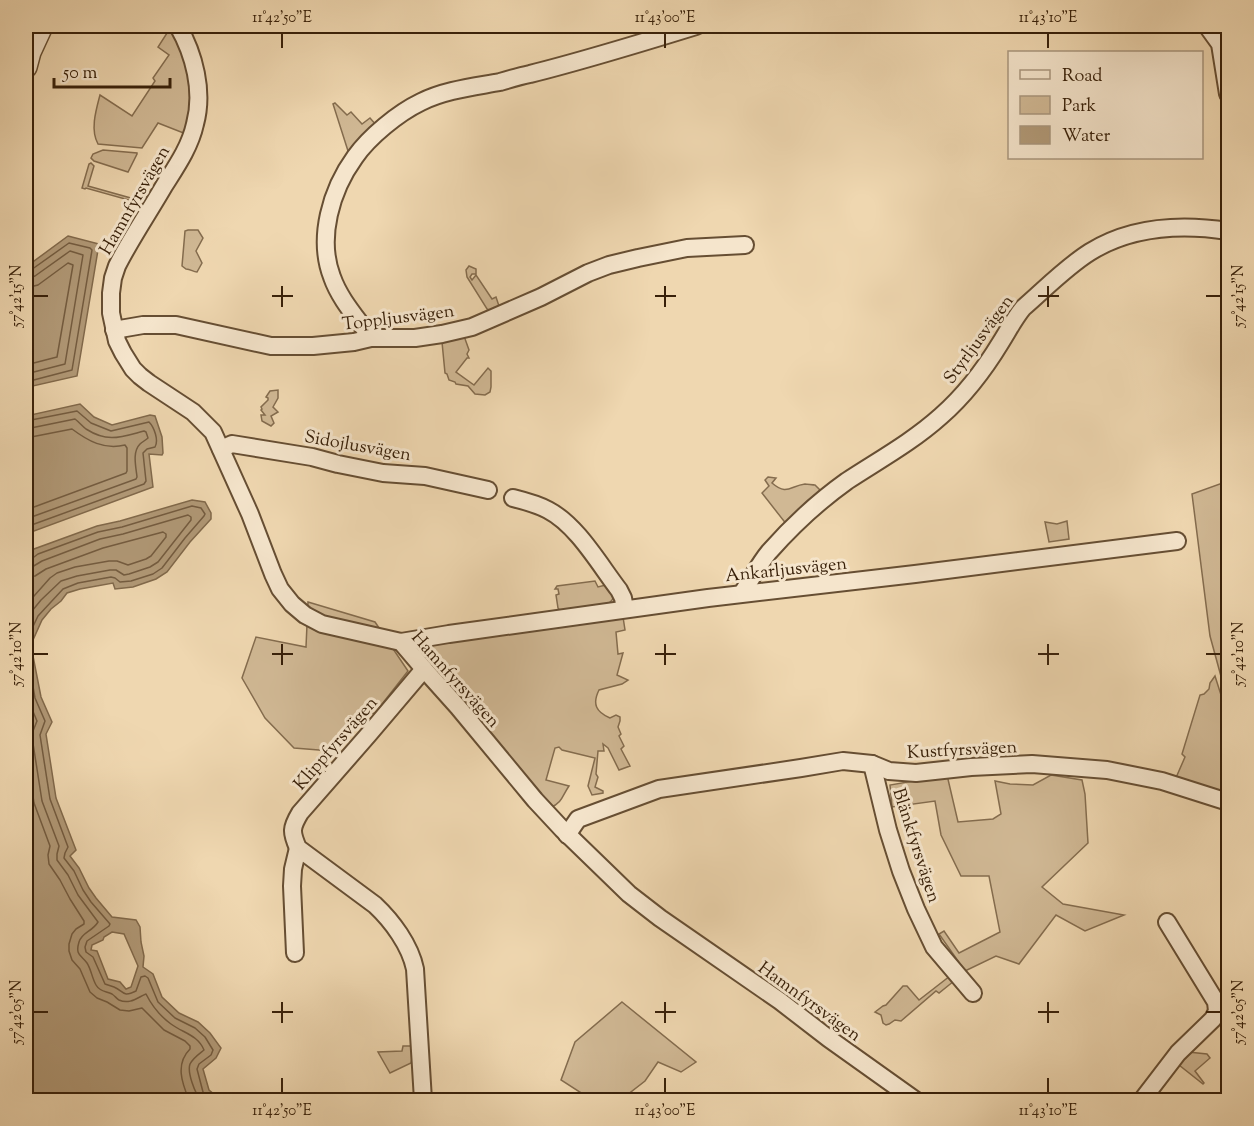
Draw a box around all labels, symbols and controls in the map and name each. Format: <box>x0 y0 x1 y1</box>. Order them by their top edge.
text: 11°42'50"E <box>252 8 312 29</box>
text: 11°43'00"E <box>635 8 695 29</box>
text: 11°43'10"E <box>1019 8 1077 29</box>
scale bar <box>54 51 170 89</box>
legend <box>1008 51 1203 159</box>
text: 50 m <box>62 61 98 87</box>
text: Road <box>1062 64 1102 90</box>
text: Park <box>1062 94 1097 120</box>
text: Water <box>1062 124 1111 150</box>
street label: Hamnfyrsvägen <box>94 141 178 260</box>
text: 57°42'15"N <box>7 265 28 328</box>
text: 57°42'15"N <box>1229 265 1250 328</box>
street label: Styrljusvägen <box>938 290 1021 390</box>
street label: Toppljusvägen <box>341 299 456 339</box>
street label: Sidojlusvägen <box>302 425 413 469</box>
street label: Ankarljusvägen <box>724 552 849 590</box>
text: 57°42'10"N <box>7 622 28 687</box>
text: 57°42'10"N <box>1229 622 1250 687</box>
street label: Hamnfyrsvägen <box>404 626 505 735</box>
street label: Klippfyrsvägen <box>288 691 385 797</box>
street label: Kustfyrsvägen <box>906 735 1018 767</box>
street label: Blänkfyrsvägen <box>884 785 946 907</box>
street label: Hamnfyrsvägen <box>752 956 866 1049</box>
text: 57°42'05"N <box>7 980 28 1045</box>
text: 57°42'05"N <box>1229 980 1250 1045</box>
text: 11°42'50"E <box>252 1101 312 1122</box>
text: 11°43'00"E <box>635 1101 695 1122</box>
text: 11°43'10"E <box>1019 1101 1077 1122</box>

